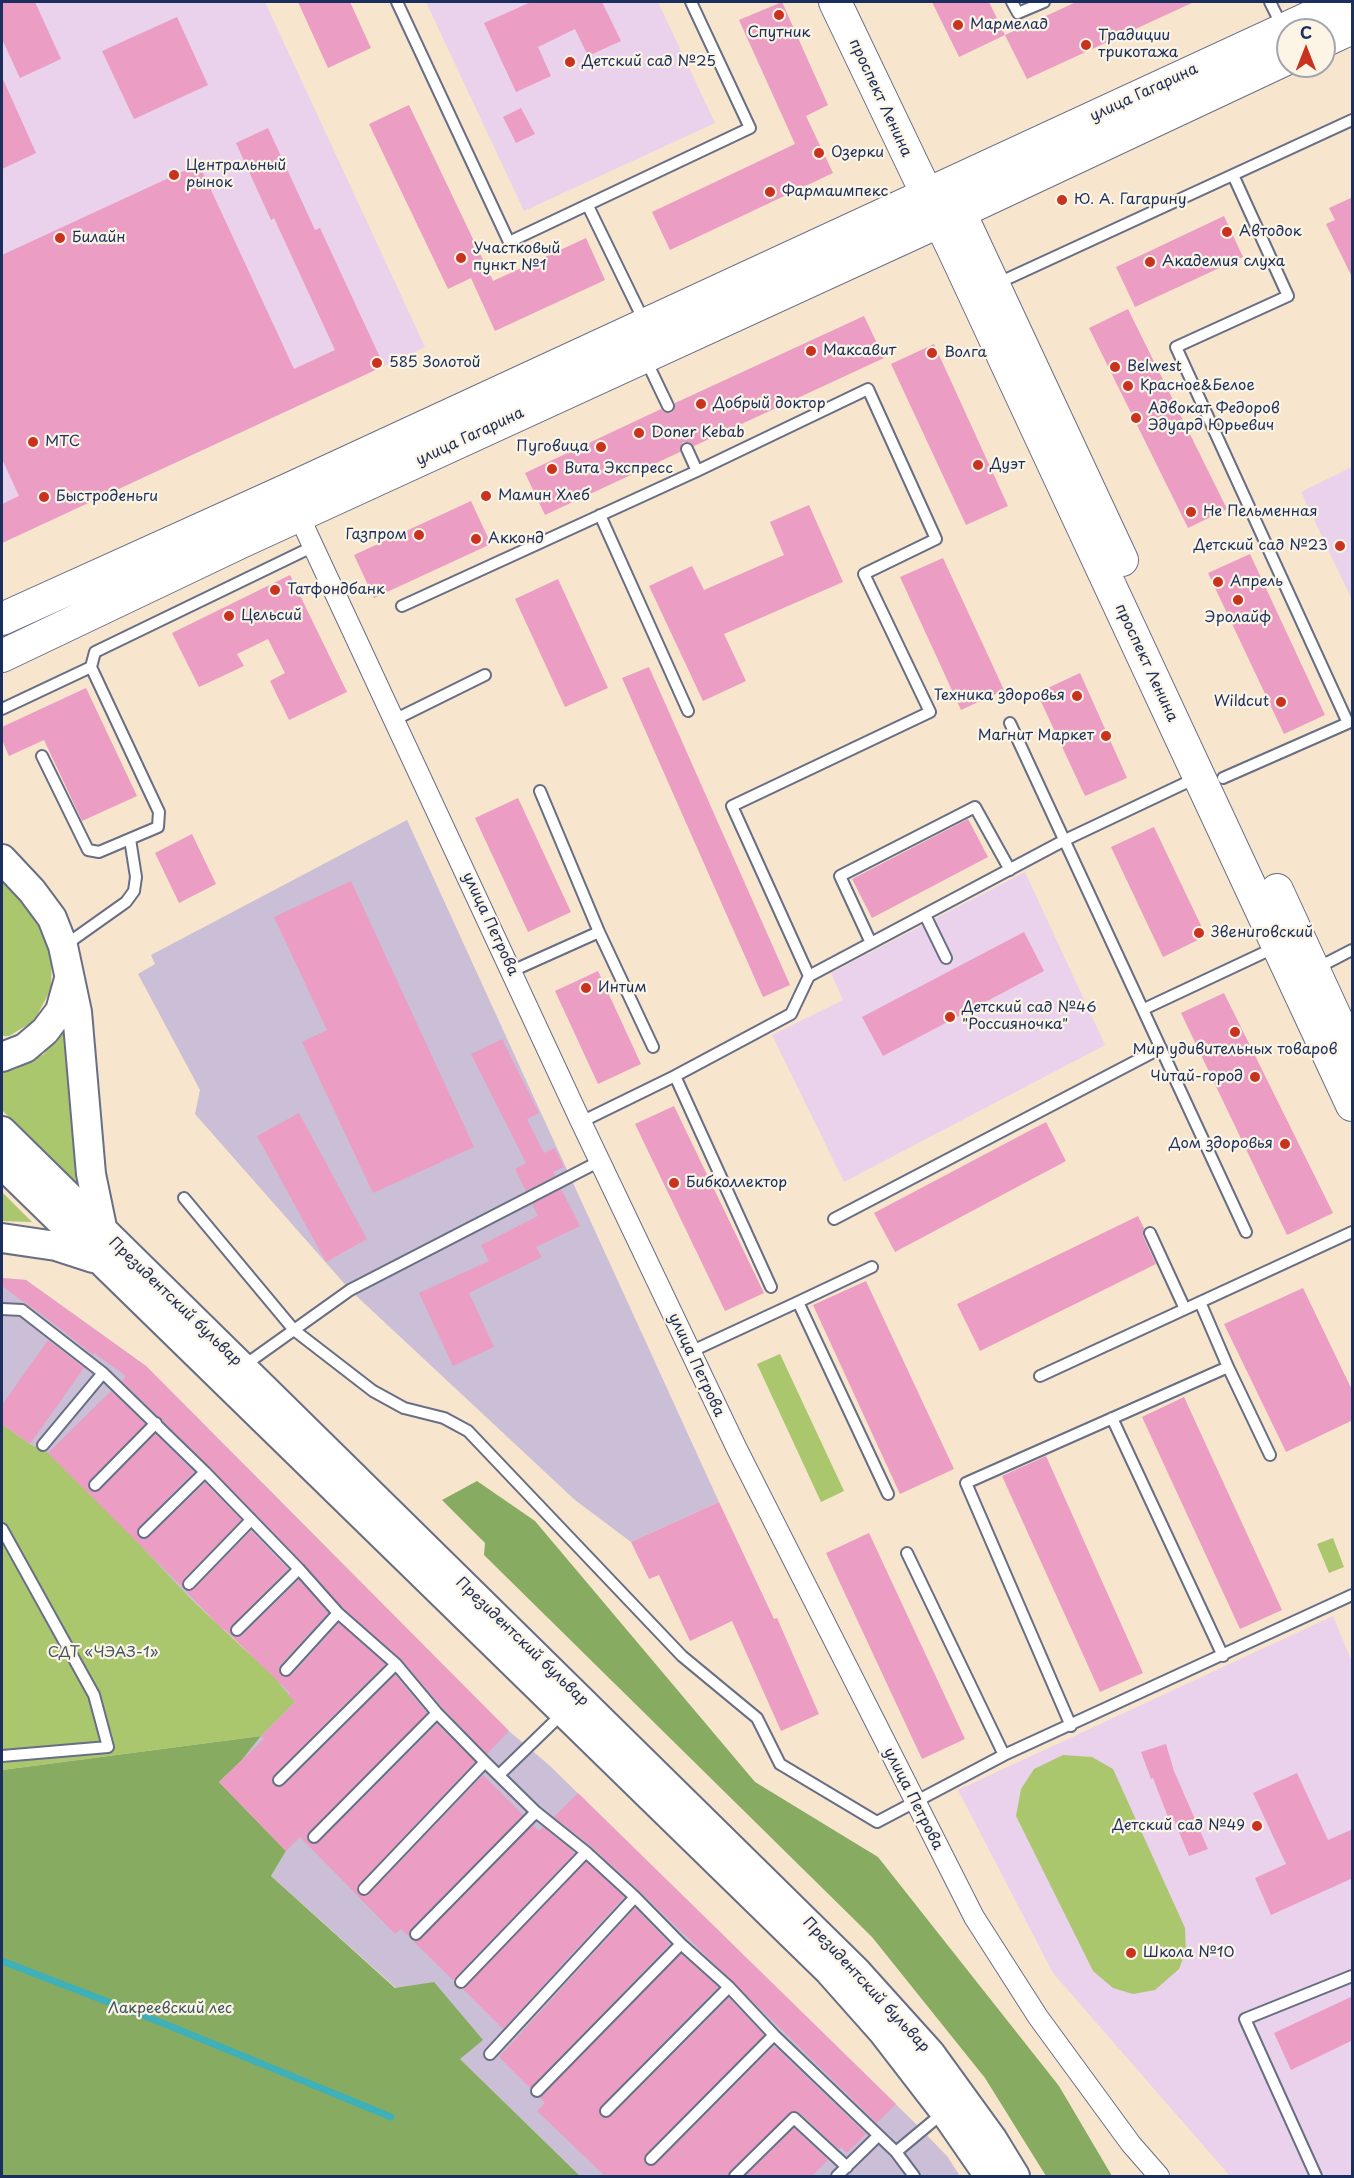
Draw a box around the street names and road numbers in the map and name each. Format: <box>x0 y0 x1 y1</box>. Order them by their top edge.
street label: проспект Ленина <box>845 36 915 160</box>
street label: улица Гагарина <box>1087 60 1201 126</box>
street label: улица Гагарина <box>413 404 527 470</box>
street label: проспект Ленина <box>1111 601 1181 725</box>
street label: улица Петрова <box>458 869 522 979</box>
street label: Президентский бульвар <box>105 1234 245 1370</box>
street label: улица Петрова <box>664 1310 728 1420</box>
street label: Президентский бульвар <box>452 1574 592 1710</box>
street label: улица Петрова <box>880 1745 946 1853</box>
street label: Президентский бульвар <box>799 1914 933 2056</box>

